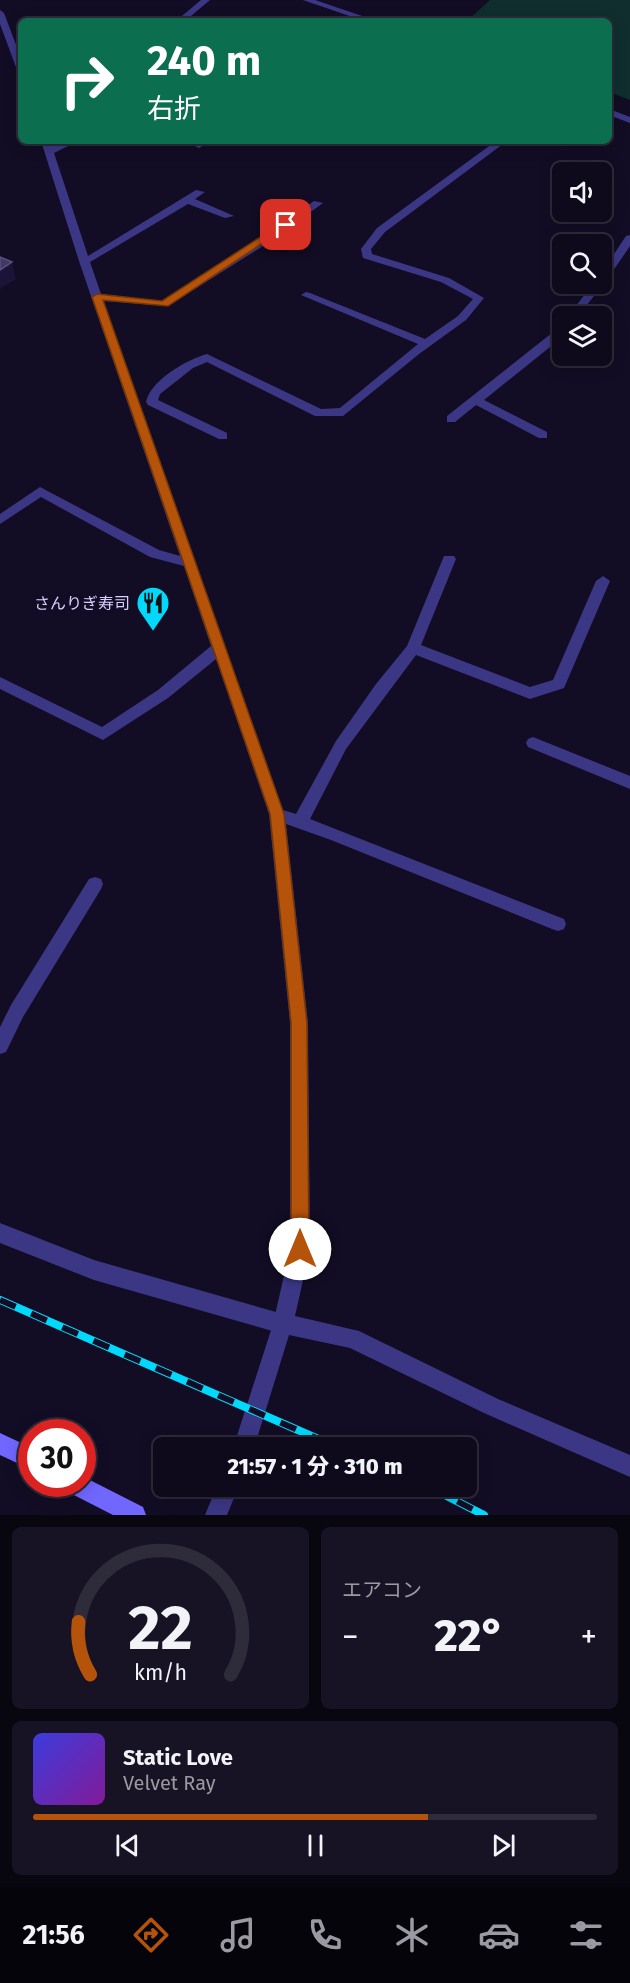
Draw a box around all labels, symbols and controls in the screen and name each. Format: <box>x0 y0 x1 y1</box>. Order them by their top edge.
text: 240 m <box>147 36 261 86</box>
icon: right <box>48 42 126 120</box>
text: 右折 <box>147 93 201 125</box>
map controls <box>552 162 612 366</box>
button: sound <box>552 162 612 222</box>
pin <box>260 199 311 250</box>
icon: arrive <box>269 208 302 241</box>
button: search <box>552 234 612 294</box>
button: layers <box>552 306 612 366</box>
restaurant icon: さんりぎ寿司 <box>135 585 171 632</box>
place label: さんりぎ寿司 <box>34 594 130 613</box>
position arrow <box>268 1217 332 1281</box>
speed limit sign: 30 <box>18 1419 96 1497</box>
text: 21:57 · 1 分 · 310 m <box>228 1453 402 1480</box>
text: エアコン <box>342 1578 422 1602</box>
text: 22 <box>128 1591 193 1666</box>
text: 22° <box>434 1609 505 1663</box>
text: − <box>342 1617 359 1657</box>
text: + <box>581 1617 597 1657</box>
text: km/h <box>134 1660 187 1686</box>
text: Static Love <box>123 1744 233 1771</box>
text: Velvet Ray <box>123 1771 216 1795</box>
icon: previous <box>111 1829 144 1862</box>
icon: pause <box>299 1829 332 1862</box>
icon: next <box>487 1829 520 1862</box>
icon: directions <box>130 1914 172 1956</box>
icon: music <box>217 1914 259 1956</box>
icon: phone <box>304 1914 346 1956</box>
icon: climate <box>391 1914 433 1956</box>
icon: car <box>478 1914 520 1956</box>
icon: filters <box>565 1914 607 1956</box>
text: 21:56 <box>23 1919 85 1951</box>

